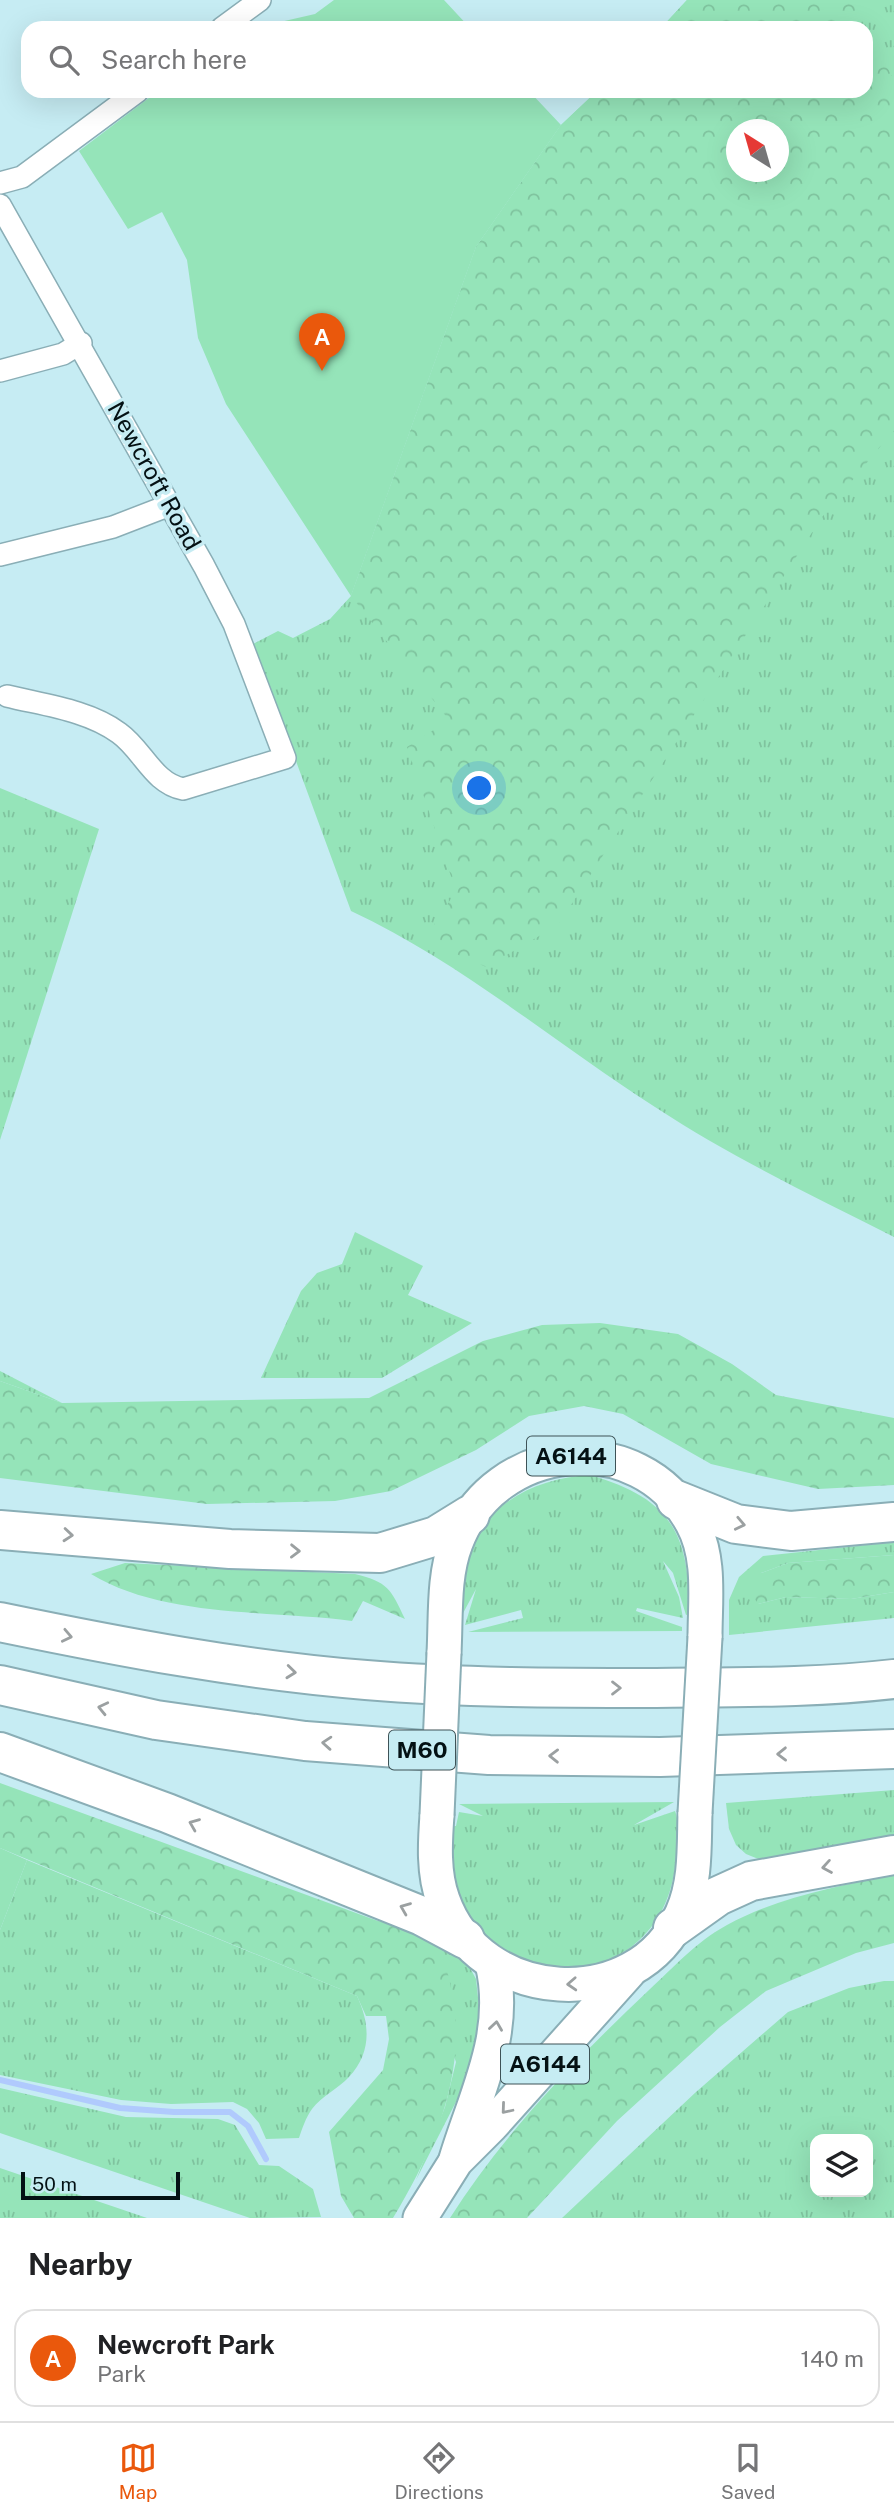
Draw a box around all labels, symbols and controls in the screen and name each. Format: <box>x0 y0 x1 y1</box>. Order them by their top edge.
search box <box>21 21 873 98</box>
icon: search <box>45 41 83 79</box>
text: Search here <box>101 44 247 75</box>
north arrow <box>726 119 789 182</box>
pin: A <box>299 313 345 371</box>
street label: Newcroft Road <box>102 396 207 555</box>
your location <box>462 771 496 805</box>
road number: A6144 <box>527 1436 615 1476</box>
one-way arrow <box>734 1515 746 1530</box>
one-way arrow <box>63 1527 74 1542</box>
one-way arrow <box>290 1543 301 1558</box>
one-way arrow <box>61 1627 73 1642</box>
one-way arrow <box>285 1665 297 1680</box>
one-way arrow <box>611 1680 622 1696</box>
one-way arrow <box>97 1702 109 1717</box>
road number: M60 <box>389 1730 455 1770</box>
one-way arrow <box>321 1736 332 1751</box>
one-way arrow <box>776 1746 787 1761</box>
one-way arrow <box>549 1748 560 1763</box>
one-way arrow <box>188 1818 200 1832</box>
one-way arrow <box>821 1859 833 1874</box>
one-way arrow <box>399 1903 411 1917</box>
one-way arrow <box>566 1977 577 1992</box>
one-way arrow <box>488 2020 503 2032</box>
road number: A6144 <box>501 2044 589 2084</box>
one-way arrow <box>502 2100 514 2113</box>
map controls <box>810 2134 873 2197</box>
button: layers <box>810 2134 873 2197</box>
scale bar <box>21 2169 180 2201</box>
text: 50 m <box>32 2173 77 2195</box>
text: Nearby <box>28 2246 132 2282</box>
text: Newcroft Park <box>97 2329 275 2360</box>
text: A <box>45 2345 61 2372</box>
text: 140 m <box>801 2345 864 2372</box>
text: Park <box>97 2360 146 2387</box>
tab: Map <box>119 2439 157 2503</box>
tab: Directions <box>394 2439 484 2503</box>
tab: Saved <box>721 2439 775 2503</box>

